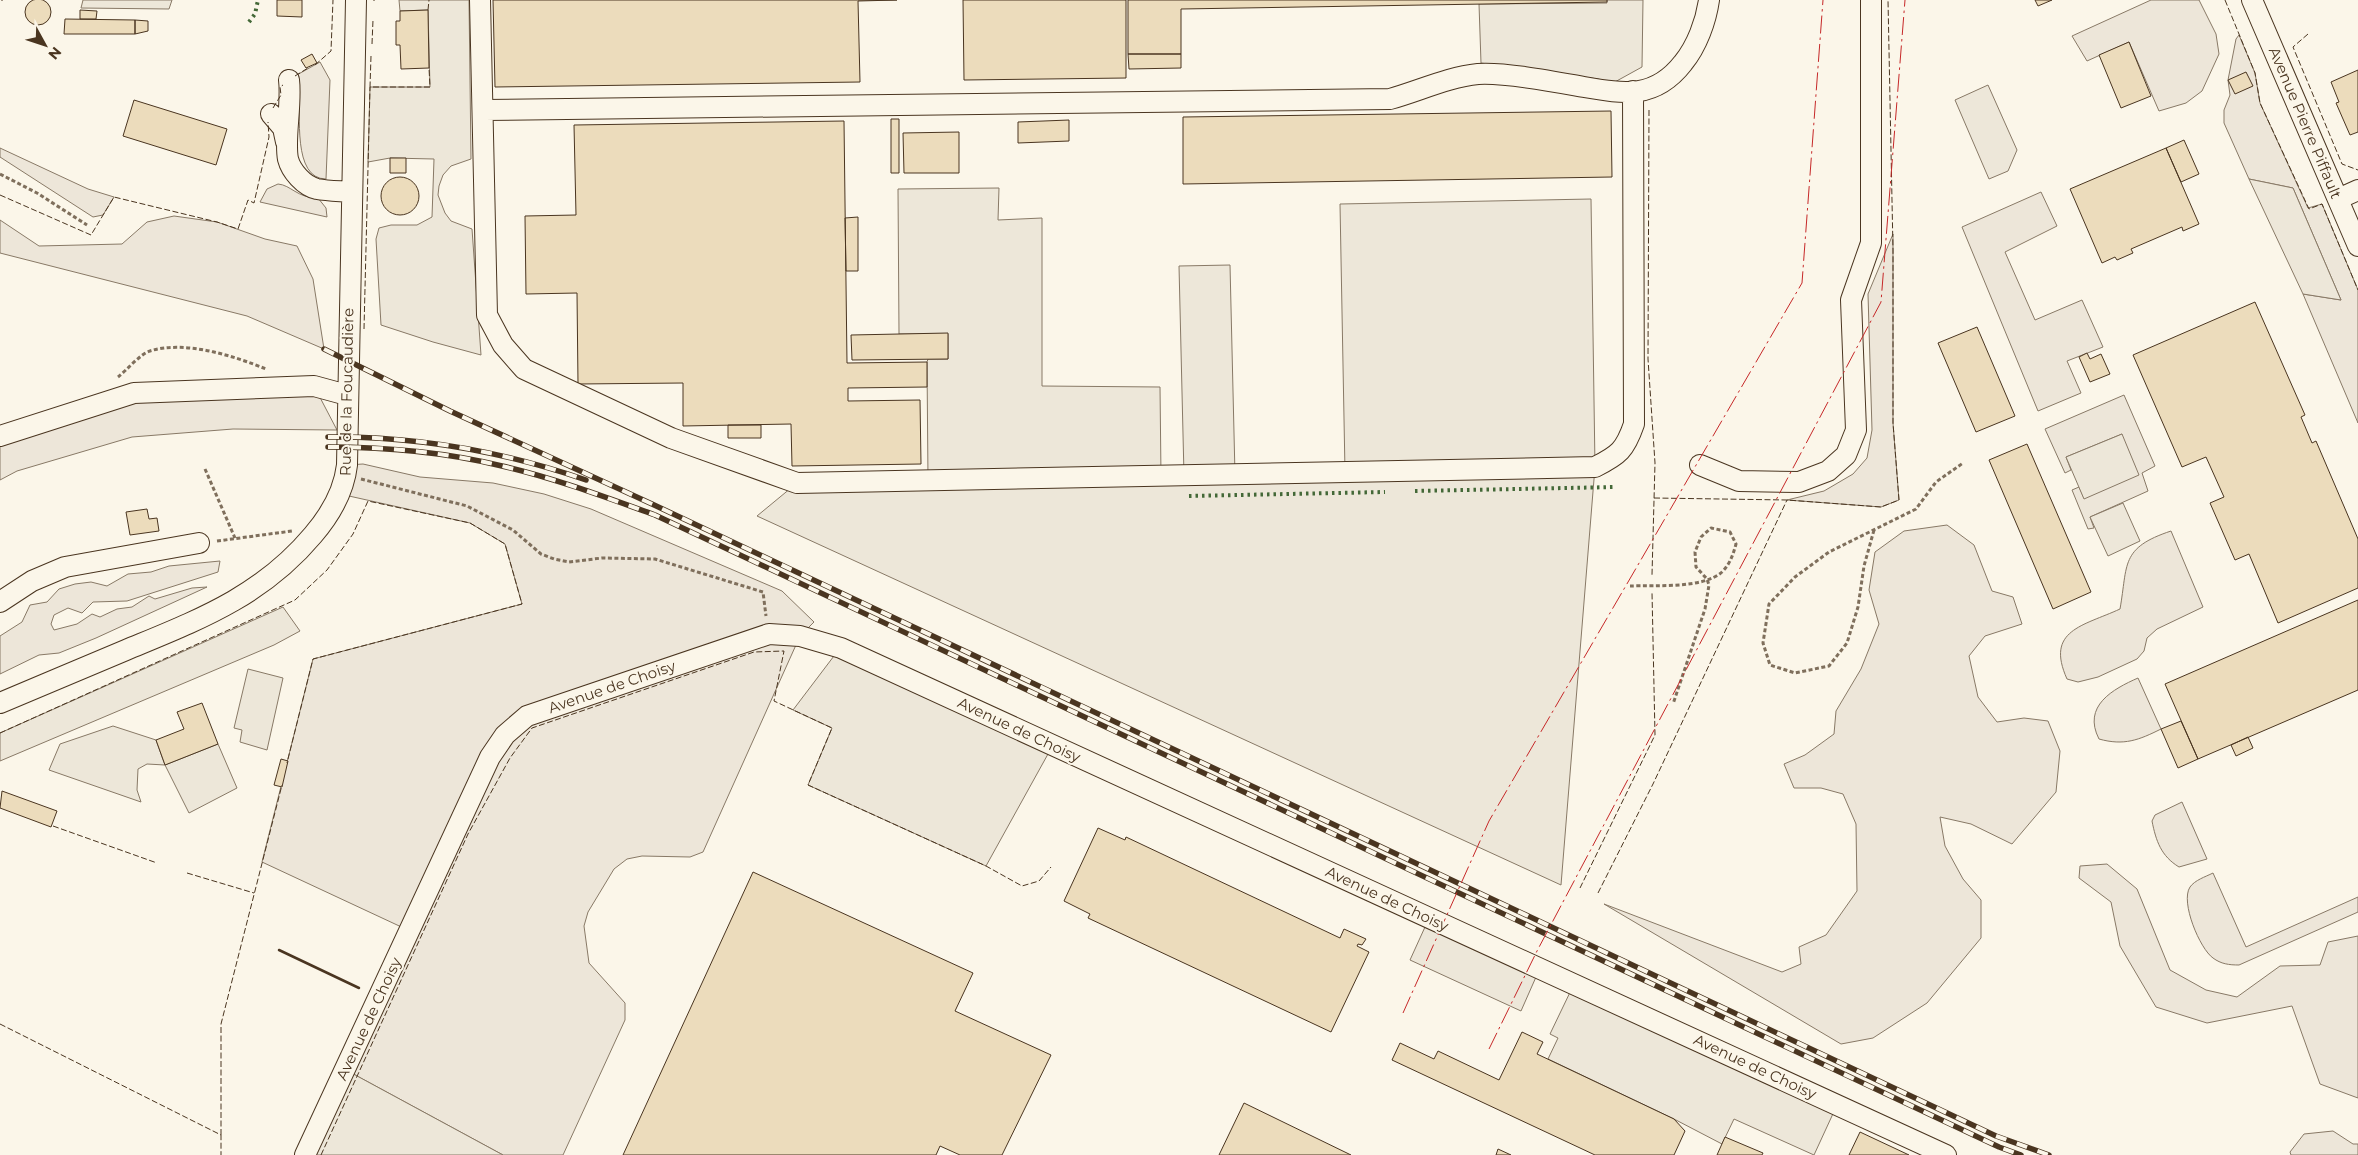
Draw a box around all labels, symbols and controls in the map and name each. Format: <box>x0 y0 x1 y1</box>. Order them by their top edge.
north arrow <box>20 20 70 70</box>
text: N <box>44 43 65 63</box>
street label: Avenue Pierre Piffault <box>2265 44 2346 201</box>
street label: Rue de la Foucaudière <box>336 308 357 476</box>
street label: Avenue de Choisy <box>546 656 679 717</box>
street label: Avenue de Choisy <box>955 693 1084 767</box>
street label: Avenue de Choisy <box>1323 862 1452 936</box>
street label: Avenue de Choisy <box>332 954 406 1083</box>
street label: Avenue de Choisy <box>1691 1030 1820 1104</box>

